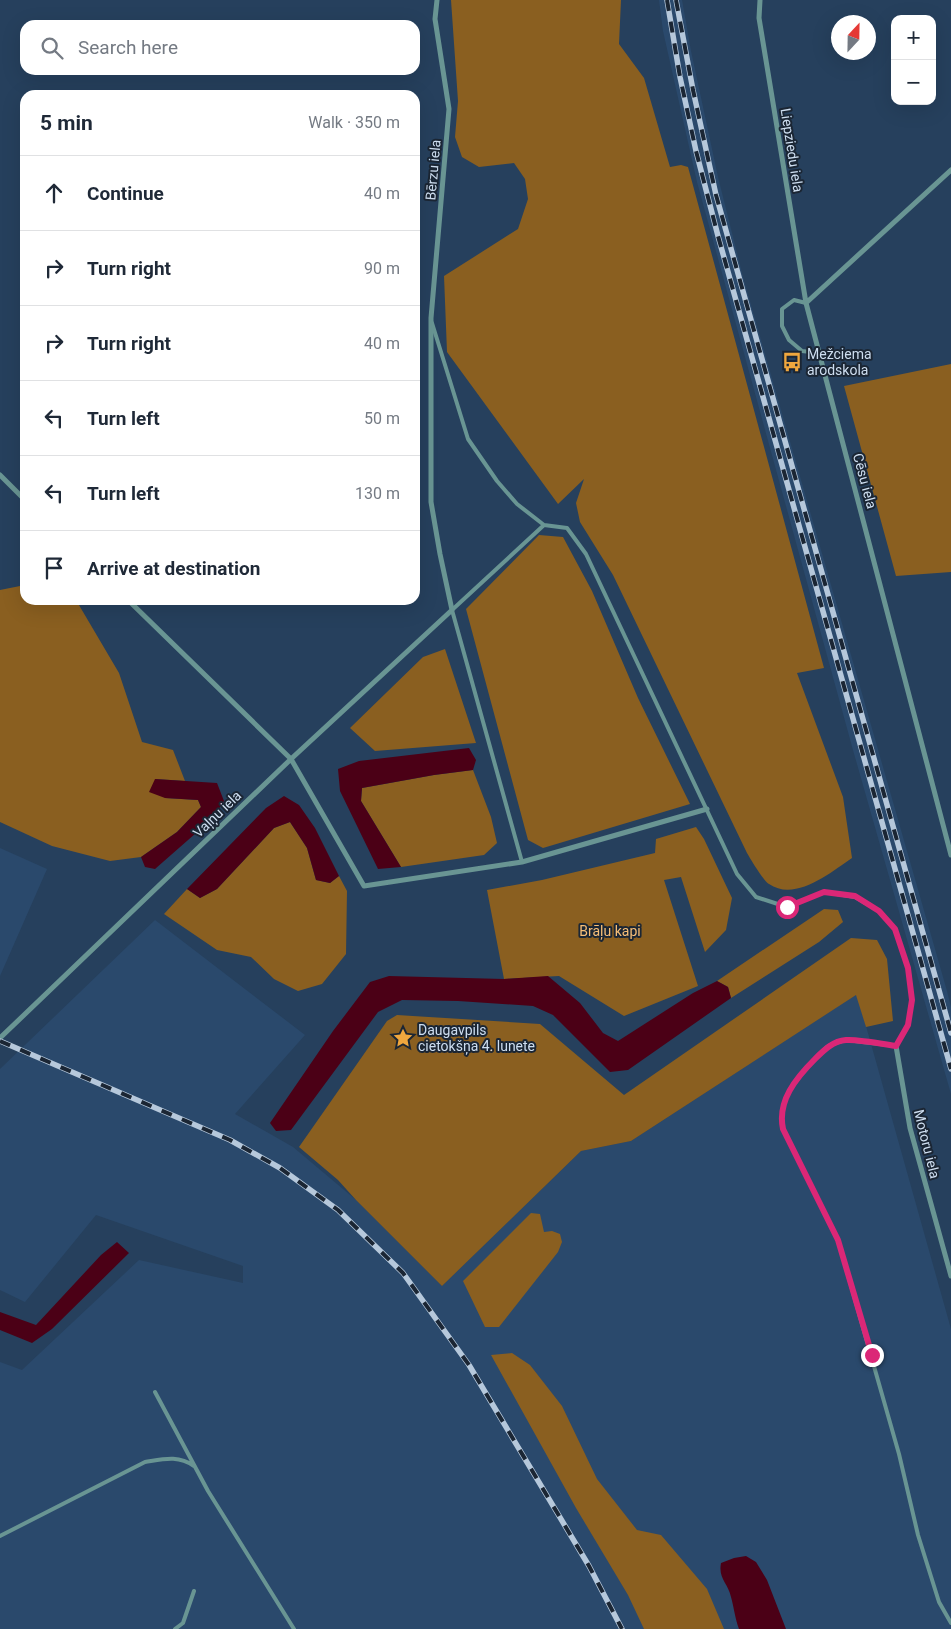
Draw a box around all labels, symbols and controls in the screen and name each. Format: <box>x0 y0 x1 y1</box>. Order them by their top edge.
north arrow <box>831 15 876 60</box>
map controls <box>891 15 936 105</box>
button: + <box>891 15 936 60</box>
search box <box>20 20 420 75</box>
icon: search <box>38 34 66 62</box>
text: Search here <box>78 36 178 59</box>
button: − <box>891 60 936 105</box>
street label: Liepziedu iela <box>777 107 807 193</box>
text: 5 min <box>40 111 93 135</box>
text: Walk · 350 m <box>308 113 400 132</box>
street label: Bērzu iela <box>422 139 444 201</box>
icon: ahead <box>40 179 68 207</box>
text: Continue <box>87 182 164 205</box>
text: 40 m <box>364 184 400 203</box>
icon: right <box>40 254 68 282</box>
text: Turn right <box>87 257 171 280</box>
text: 90 m <box>364 259 400 278</box>
icon: right <box>40 329 68 357</box>
text: Turn right <box>87 332 171 355</box>
text: 40 m <box>364 334 400 353</box>
place label: Mežciema arodskola <box>807 346 872 378</box>
bus stop icon: Mežciema arodskola <box>781 351 803 373</box>
icon: left <box>40 404 68 432</box>
text: Turn left <box>87 407 160 430</box>
text: 50 m <box>364 409 400 428</box>
street label: Cēsu iela <box>850 451 880 511</box>
icon: left <box>40 479 68 507</box>
text: Turn left <box>87 482 160 505</box>
text: 130 m <box>355 484 400 503</box>
icon: arrive <box>40 554 68 582</box>
text: Arrive at destination <box>87 557 260 580</box>
street label: Vaļņu iela <box>190 787 245 841</box>
route start <box>776 896 799 919</box>
park label: Brāļu kapi <box>579 923 641 940</box>
place label: Daugavpils cietokšņa 4. lunete <box>418 1022 535 1055</box>
place icon: Daugavpils cietokšņa 4. lunete <box>392 1027 414 1049</box>
street label: Motoru iela <box>911 1108 943 1180</box>
route end <box>861 1344 884 1367</box>

